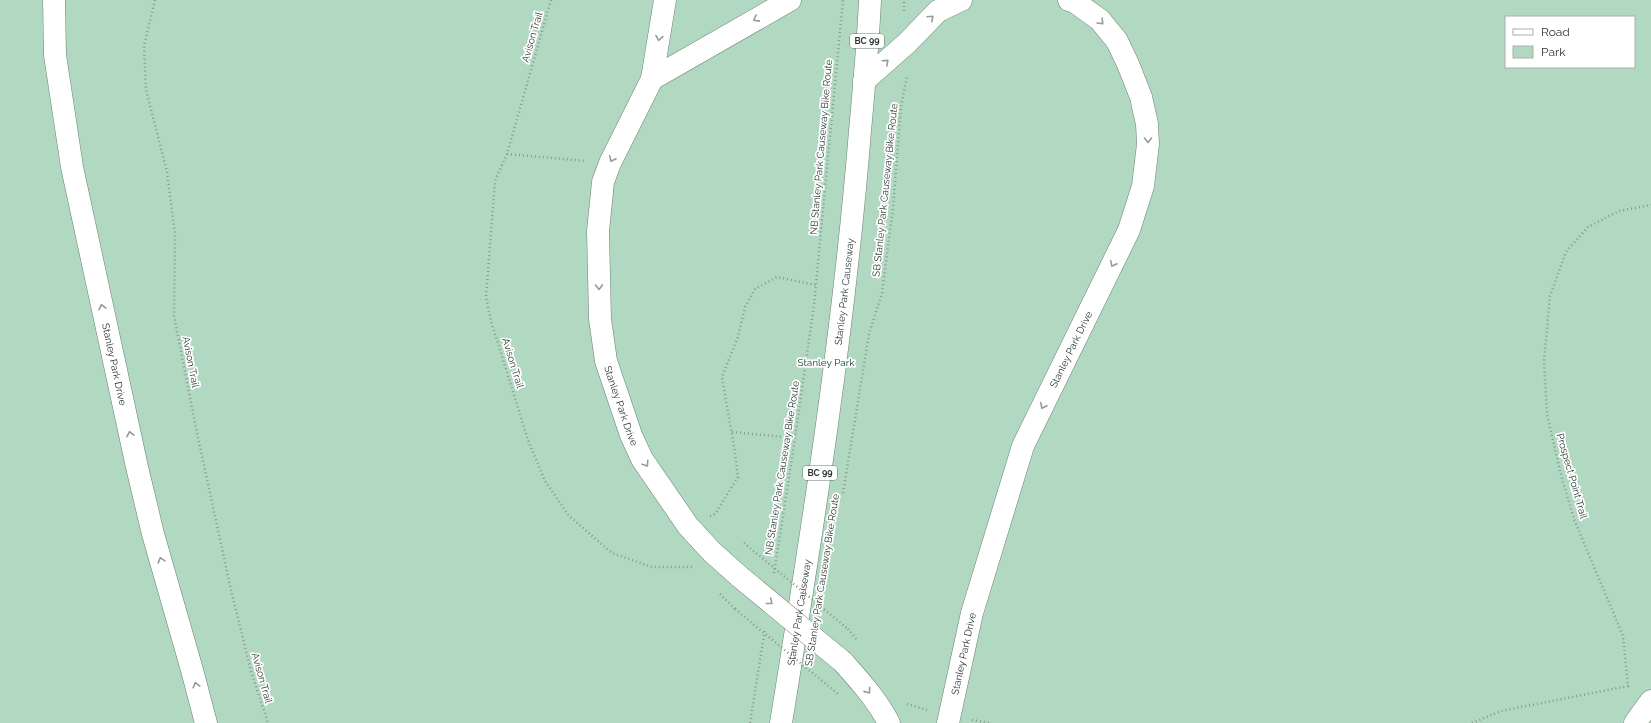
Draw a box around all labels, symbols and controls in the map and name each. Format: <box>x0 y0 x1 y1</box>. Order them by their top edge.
street label: Avison Trail <box>520 10 545 63</box>
one-way arrow <box>753 14 760 21</box>
one-way arrow <box>926 15 934 23</box>
legend <box>1505 16 1635 68</box>
one-way arrow <box>1096 17 1103 25</box>
text: Road <box>1541 25 1570 39</box>
road number: BC 99 <box>850 34 884 48</box>
one-way arrow <box>655 35 664 42</box>
text: Park <box>1541 45 1566 59</box>
street label: NB Stanley Park Causeway Bike Route <box>808 59 834 235</box>
one-way arrow <box>881 60 888 67</box>
street label: SB Stanley Park Causeway Bike Route <box>870 103 900 277</box>
one-way arrow <box>1144 137 1152 143</box>
one-way arrow <box>609 154 617 162</box>
street label: Stanley Park Causeway <box>832 237 856 346</box>
one-way arrow <box>1110 260 1117 267</box>
one-way arrow <box>595 284 603 290</box>
one-way arrow <box>99 304 107 310</box>
street label: Stanley Park Drive <box>1047 309 1094 389</box>
street label: Stanley Park Drive <box>100 322 129 406</box>
street label: Avison Trail <box>181 335 201 389</box>
street label: Avison Trail <box>500 337 526 390</box>
park label: Stanley Park <box>797 357 855 368</box>
street label: Stanley Park Drive <box>602 364 641 447</box>
street label: NB Stanley Park Causeway Bike Route <box>763 380 801 556</box>
one-way arrow <box>1040 402 1048 409</box>
one-way arrow <box>126 431 134 437</box>
street label: Prospect Point Trail <box>1555 432 1590 520</box>
one-way arrow <box>641 460 648 467</box>
road number: BC 99 <box>803 466 837 480</box>
street label: SB Stanley Park Causeway Bike Route <box>803 493 841 667</box>
one-way arrow <box>157 557 166 564</box>
street label: Stanley Park Causeway <box>785 558 813 666</box>
one-way arrow <box>765 597 773 604</box>
street label: Stanley Park Drive <box>949 611 977 696</box>
street label: Avison Trail <box>250 652 275 705</box>
one-way arrow <box>193 682 201 688</box>
one-way arrow <box>863 687 871 694</box>

